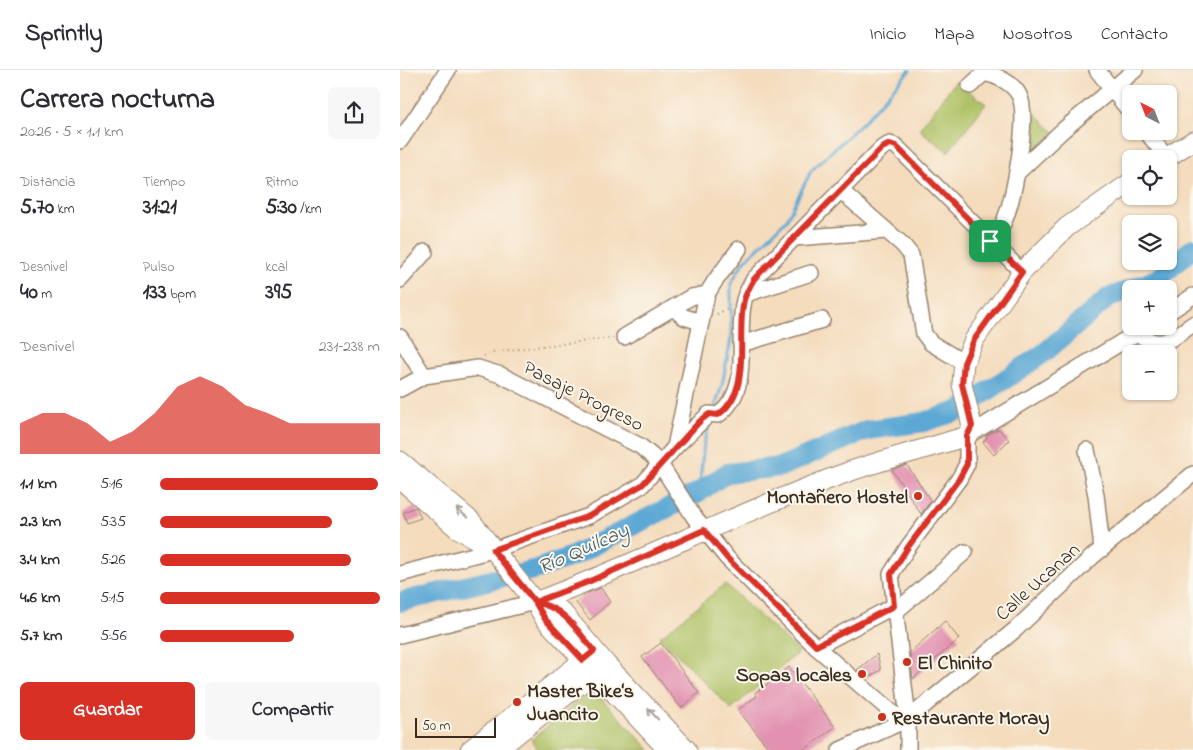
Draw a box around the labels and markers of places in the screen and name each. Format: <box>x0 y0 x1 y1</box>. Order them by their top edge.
pin <box>969 220 1011 262</box>
place label: Montañero Hostel <box>766 484 908 513</box>
marker: Montañero Hostel <box>912 490 924 502</box>
place label: El Chinito <box>917 650 992 679</box>
marker: El Chinito <box>901 656 913 668</box>
place label: Sopas locales <box>736 662 852 691</box>
marker: Sopas locales <box>856 668 868 680</box>
place label: Master Bike‘s Juancito <box>527 678 634 730</box>
marker: Master Bike‘s Juancito <box>511 696 523 708</box>
place label: Restaurante Moray <box>892 705 1049 735</box>
marker: Restaurante Moray <box>876 711 888 723</box>

